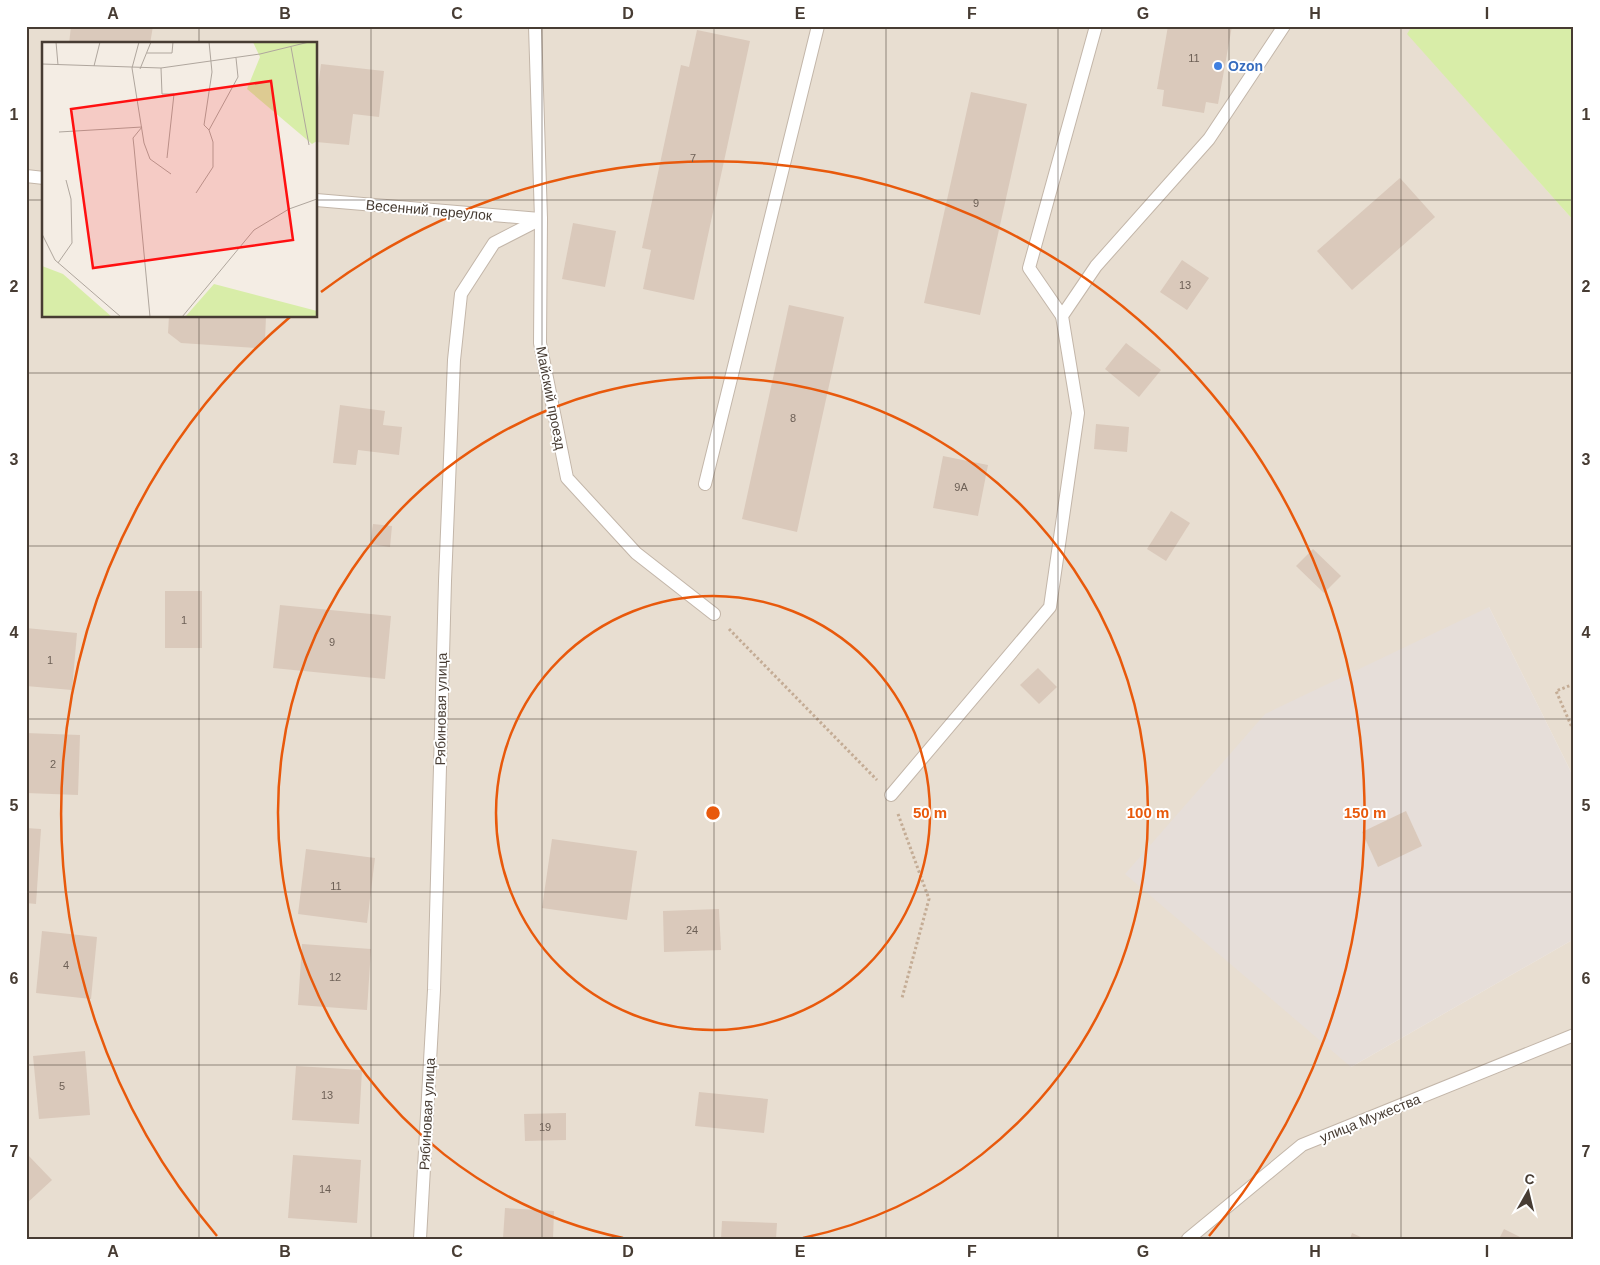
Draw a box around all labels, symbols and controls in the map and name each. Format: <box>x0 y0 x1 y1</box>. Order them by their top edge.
text: A <box>107 5 119 22</box>
text: B <box>279 5 291 22</box>
text: C <box>451 5 463 22</box>
text: D <box>622 5 634 22</box>
text: E <box>795 5 806 22</box>
text: F <box>967 5 977 22</box>
text: G <box>1137 5 1149 22</box>
text: H <box>1309 5 1321 22</box>
text: I <box>1485 5 1489 22</box>
inset map <box>42 42 318 318</box>
house number: 11 <box>1188 52 1200 64</box>
place label: Ozon <box>1228 58 1263 74</box>
marker: Ozon <box>1212 60 1224 72</box>
text: 1 <box>10 106 19 123</box>
text: 1 <box>1582 106 1591 123</box>
house number: 7 <box>690 152 696 164</box>
street label: Весенний переулок <box>365 197 494 224</box>
house number: 9 <box>973 197 979 209</box>
text: 2 <box>10 278 19 295</box>
text: 2 <box>1582 278 1591 295</box>
house number: 13 <box>1179 279 1191 291</box>
street label: Майский проезд <box>533 345 569 451</box>
house number: 8 <box>790 412 796 424</box>
text: 3 <box>10 451 19 468</box>
text: 3 <box>1582 451 1591 468</box>
house number: 9А <box>954 481 968 493</box>
house number: 1 <box>181 614 187 626</box>
text: 4 <box>10 624 19 641</box>
text: 4 <box>1582 624 1591 641</box>
house number: 9 <box>329 636 335 648</box>
street label: Рябиновая улица <box>432 652 450 766</box>
house number: 1 <box>47 654 53 666</box>
house number: 2 <box>50 758 56 770</box>
text: 5 <box>10 797 19 814</box>
text: 5 <box>1582 797 1591 814</box>
centre of rings <box>704 804 722 822</box>
text: 50 m <box>913 804 947 821</box>
text: 100 m <box>1127 804 1169 821</box>
text: 150 m <box>1344 804 1386 821</box>
house number: 11 <box>330 880 342 892</box>
house number: 24 <box>686 924 698 936</box>
house number: 4 <box>63 959 69 971</box>
text: 6 <box>10 970 19 987</box>
text: 6 <box>1582 970 1591 987</box>
house number: 12 <box>329 971 341 983</box>
street label: Рябиновая улица <box>416 1057 438 1171</box>
house number: 5 <box>59 1080 65 1092</box>
house number: 13 <box>321 1089 333 1101</box>
street label: улица Мужества <box>1317 1090 1423 1145</box>
house number: 19 <box>539 1121 551 1133</box>
text: 7 <box>10 1143 19 1160</box>
text: 7 <box>1582 1143 1591 1160</box>
north arrow <box>1502 1168 1552 1218</box>
text: С <box>1524 1170 1536 1188</box>
house number: 14 <box>319 1183 331 1195</box>
text: A <box>107 1243 119 1260</box>
text: B <box>279 1243 291 1260</box>
text: C <box>451 1243 463 1260</box>
text: D <box>622 1243 634 1260</box>
text: E <box>795 1243 806 1260</box>
text: F <box>967 1243 977 1260</box>
text: G <box>1137 1243 1149 1260</box>
text: H <box>1309 1243 1321 1260</box>
text: I <box>1485 1243 1489 1260</box>

